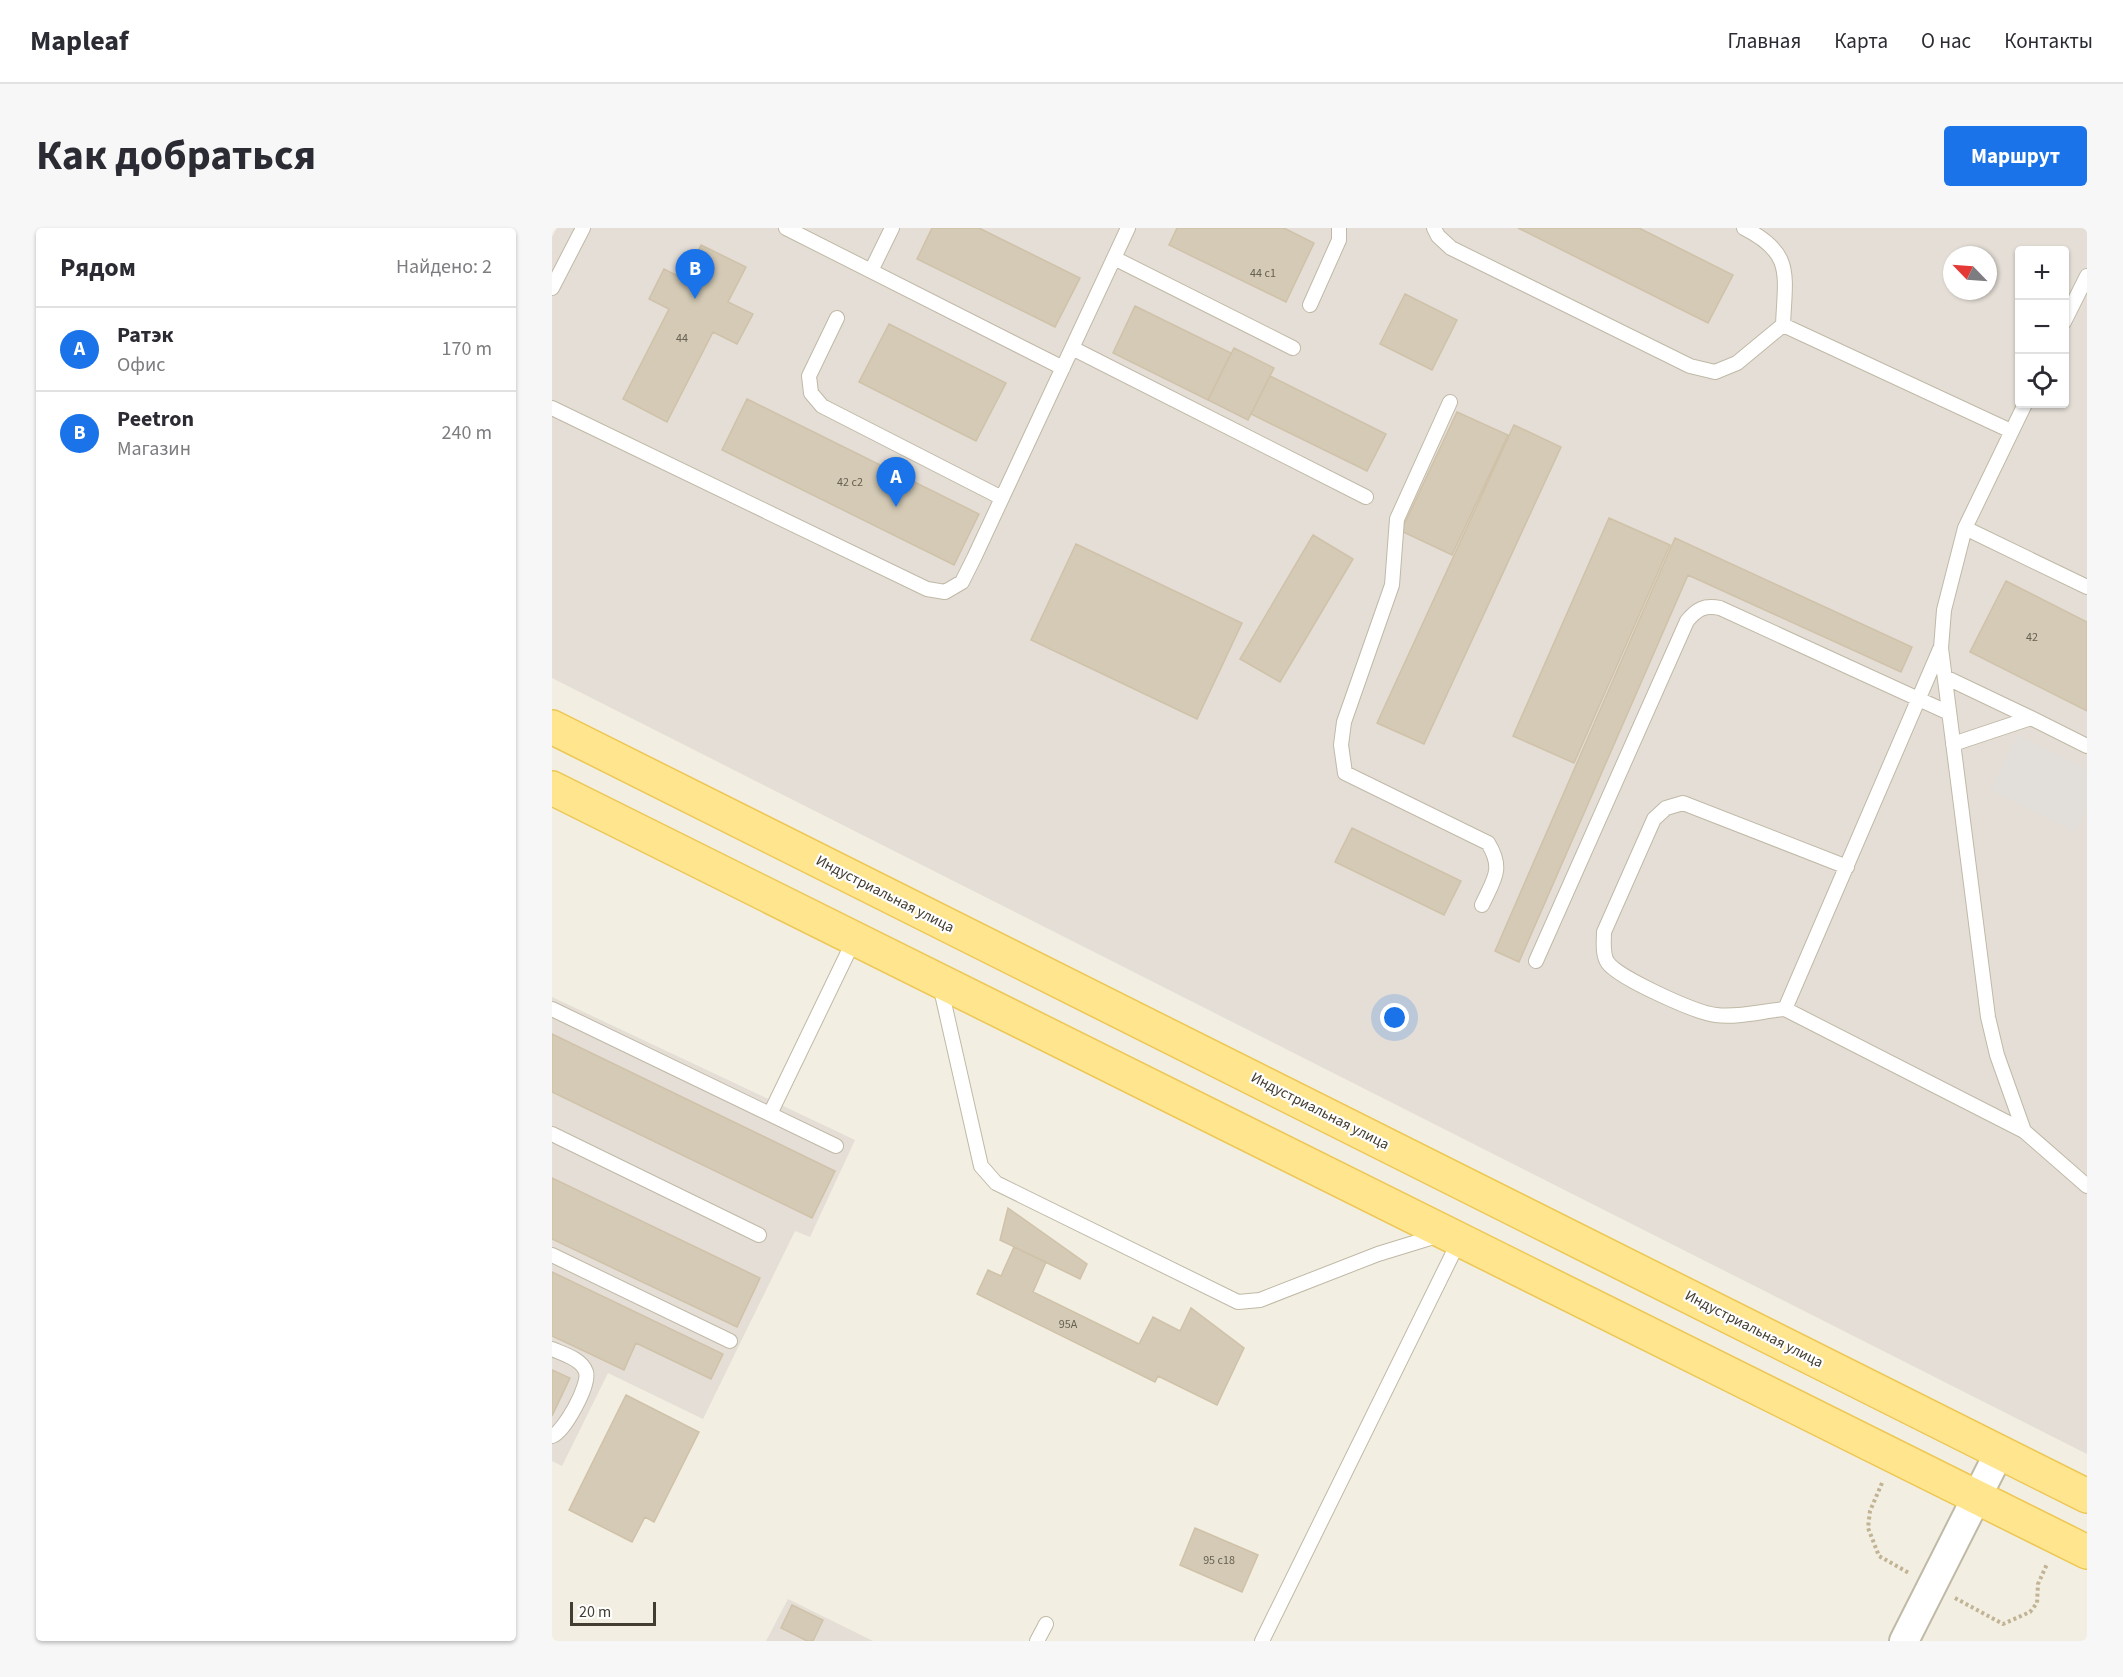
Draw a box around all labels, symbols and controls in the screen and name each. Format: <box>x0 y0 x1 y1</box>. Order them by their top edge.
text: Mapleaf <box>30 21 129 61</box>
text: Главная <box>1728 26 1801 56</box>
text: Карта <box>1834 26 1888 56</box>
text: О нас <box>1921 26 1971 56</box>
text: Контакты <box>2004 26 2093 56</box>
text: Как добраться <box>36 126 316 186</box>
button: Маршрут <box>1944 126 2087 186</box>
north arrow <box>1943 246 1997 300</box>
map controls <box>2015 246 2069 408</box>
button: + <box>2015 246 2069 300</box>
text: Рядом <box>60 249 136 286</box>
pin: B <box>676 250 714 299</box>
text: Найдено: 2 <box>396 253 492 281</box>
house number: 44 с1 <box>1250 265 1276 282</box>
button: − <box>2015 300 2069 354</box>
text: Ратэк <box>117 319 174 351</box>
house number: 44 <box>676 330 688 347</box>
text: A <box>74 335 85 363</box>
text: 170 m <box>442 335 492 363</box>
text: Офис <box>117 351 165 379</box>
button: locate <box>2015 354 2069 408</box>
text: Peetron <box>117 403 194 435</box>
text: B <box>73 419 86 447</box>
text: 240 m <box>442 419 492 447</box>
text: Магазин <box>117 435 191 463</box>
pin: A <box>876 458 916 507</box>
house number: 42 с2 <box>837 474 863 491</box>
house number: 42 <box>2026 629 2038 646</box>
street label: Индустриальная улица <box>812 850 958 938</box>
your location <box>1380 1003 1409 1032</box>
street label: Индустриальная улица <box>1247 1067 1393 1155</box>
street label: Индустриальная улица <box>1681 1285 1827 1373</box>
house number: 95А <box>1059 1316 1078 1333</box>
house number: 95 с18 <box>1203 1552 1235 1569</box>
scale bar <box>570 1599 656 1626</box>
text: 20 m <box>579 1601 611 1623</box>

